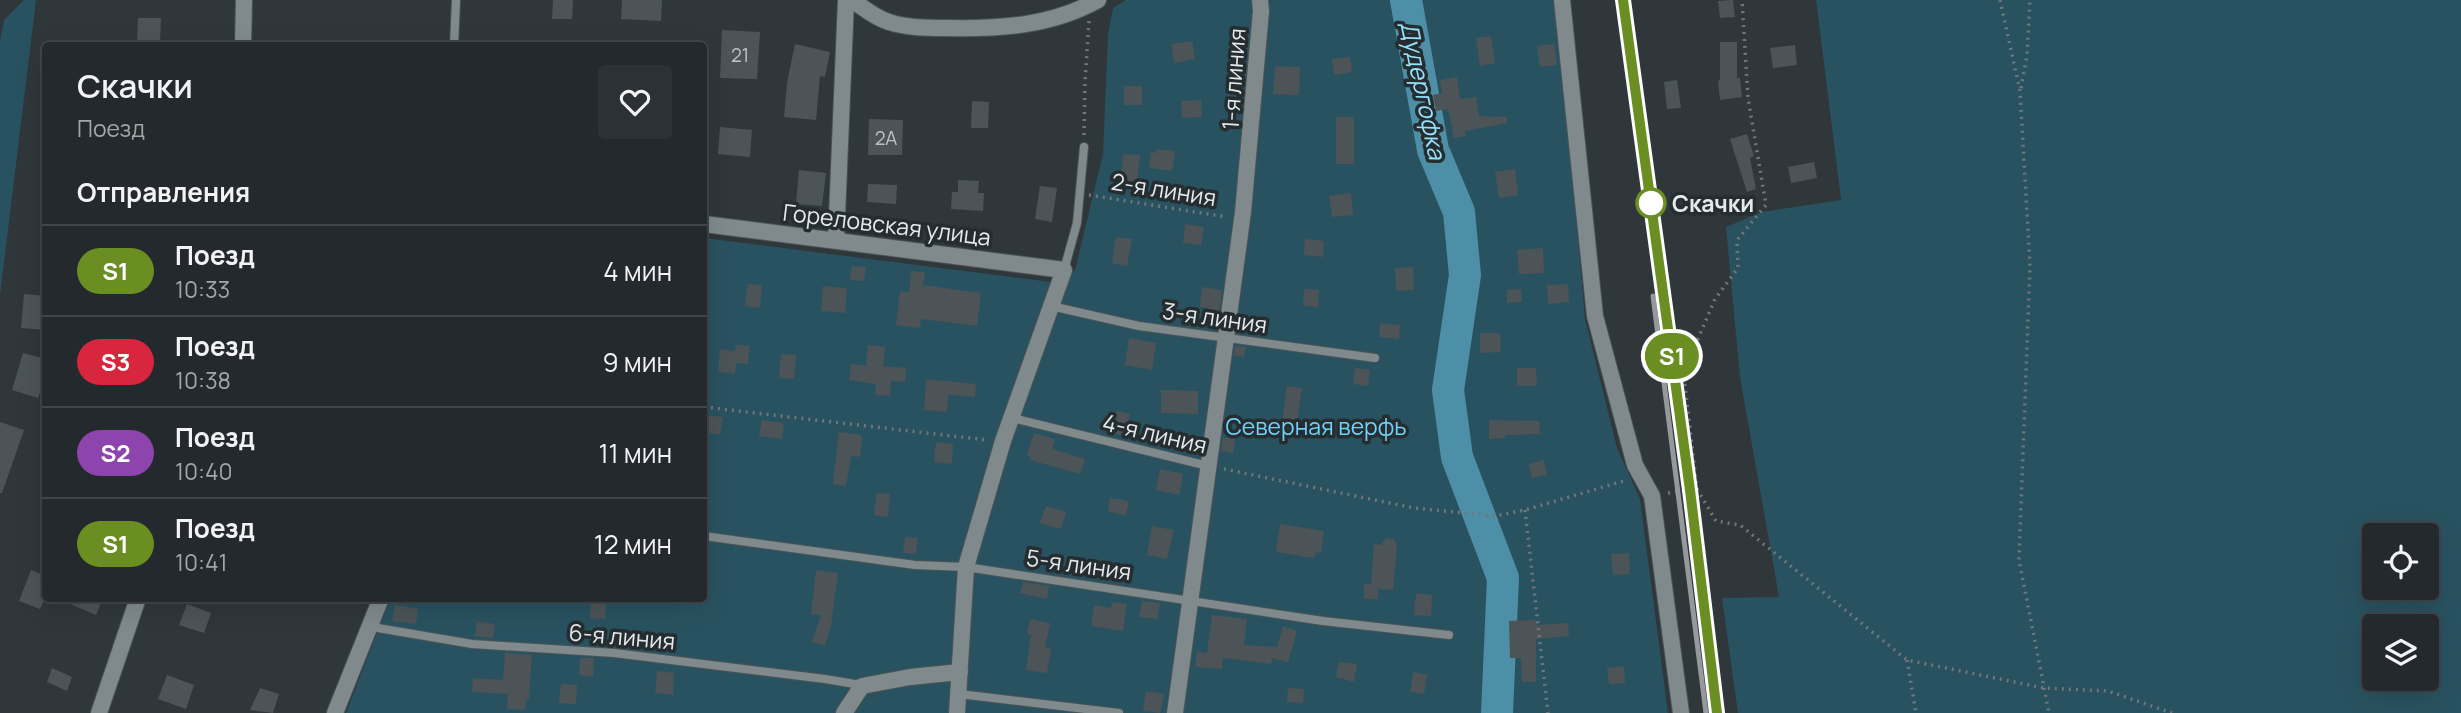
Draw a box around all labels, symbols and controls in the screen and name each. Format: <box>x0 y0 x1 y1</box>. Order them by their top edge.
water label: Дудергофка <box>1393 18 1455 164</box>
street label: 1-я линия <box>1213 27 1253 131</box>
house number: 21 <box>731 42 749 68</box>
text: Скачки <box>77 63 193 108</box>
button: heart <box>598 65 672 139</box>
text: Поезд <box>77 112 145 144</box>
house number: 2А <box>875 125 897 151</box>
street label: 2-я линия <box>1109 165 1219 213</box>
text: Отправления <box>77 174 250 210</box>
place label: Скачки <box>1672 187 1754 219</box>
marker: Скачки <box>1636 188 1666 218</box>
street label: Гореловская улица <box>781 195 993 253</box>
text: Поезд <box>175 237 255 273</box>
text: 4 мин <box>603 253 672 289</box>
text: S1 <box>102 254 129 287</box>
text: 10:33 <box>175 273 230 305</box>
street label: 3-я линия <box>1161 294 1269 340</box>
text: Поезд <box>175 328 255 364</box>
line badge: S1 <box>1640 333 1704 379</box>
text: S1 <box>1659 339 1685 372</box>
text: 9 мин <box>603 344 672 380</box>
text: S3 <box>101 345 130 378</box>
text: 10:38 <box>175 364 231 396</box>
street label: 4-я линия <box>1100 405 1210 461</box>
park label: Северная верфь <box>1225 410 1407 442</box>
text: Поезд <box>175 419 255 455</box>
text: 11 мин <box>598 435 672 471</box>
text: S2 <box>100 436 131 469</box>
text: 10:40 <box>175 455 232 487</box>
text: Поезд <box>175 510 255 546</box>
map controls <box>2362 523 2439 691</box>
button: locate <box>2362 523 2439 600</box>
text: 12 мин <box>594 526 672 562</box>
text: S1 <box>102 527 129 560</box>
street label: 5-я линия <box>1024 541 1134 587</box>
text: 10:41 <box>175 546 227 578</box>
button: layers <box>2362 614 2439 691</box>
street label: 6-я линия <box>567 615 677 657</box>

